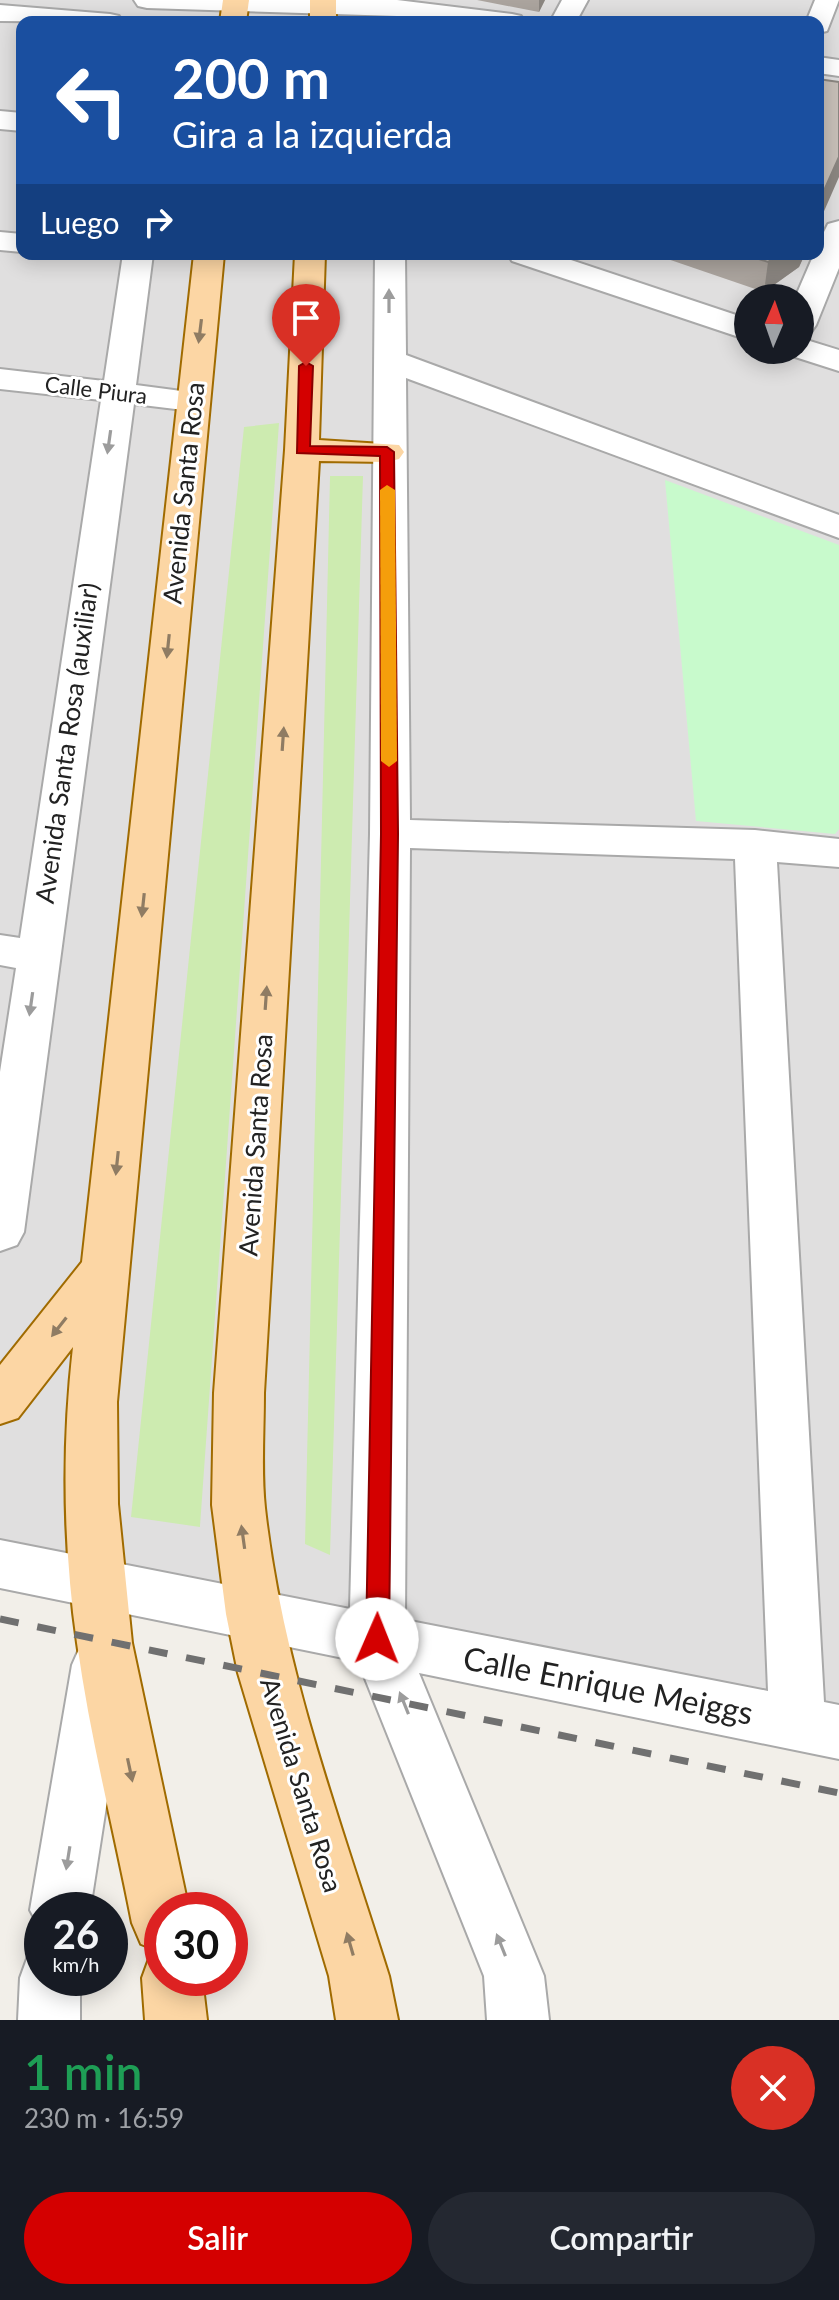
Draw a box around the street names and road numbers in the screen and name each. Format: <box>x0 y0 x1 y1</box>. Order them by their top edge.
street label: Calle Piura <box>43 370 149 409</box>
street label: Avenida Santa Rosa <box>155 380 211 605</box>
street label: Avenida Santa Rosa (auxiliar) <box>28 580 104 905</box>
street label: Avenida Santa Rosa <box>231 1033 279 1257</box>
street label: Calle Enrique Meiggs <box>460 1637 757 1732</box>
street label: Avenida Santa Rosa <box>254 1674 350 1896</box>

